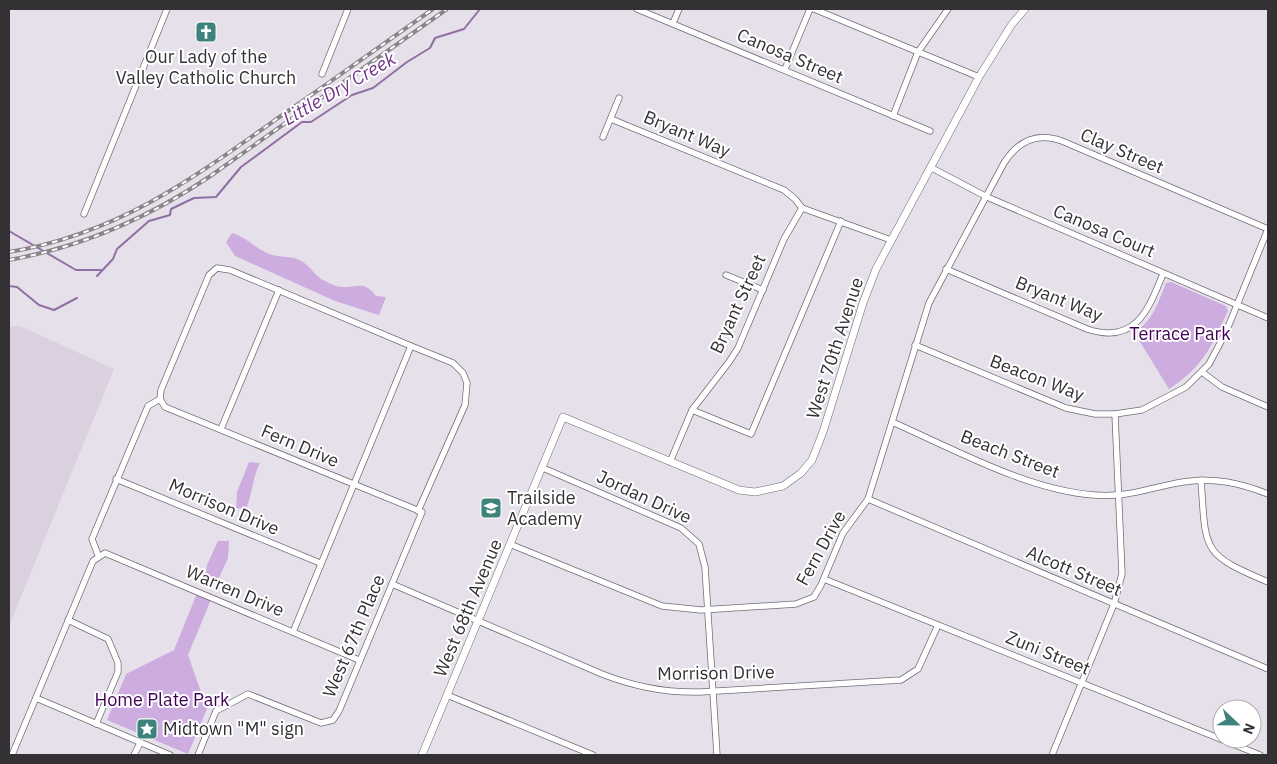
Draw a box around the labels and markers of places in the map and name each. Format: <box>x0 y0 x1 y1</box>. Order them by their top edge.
church icon: Our Lady of the Valley Catholic Church <box>194 20 218 44</box>
place label: Our Lady of the Valley Catholic Church <box>116 45 296 89</box>
place label: Trailside Academy <box>507 486 582 530</box>
school or university icon: Trailside Academy <box>479 496 503 520</box>
place icon: Midtown "M" sign <box>135 717 159 741</box>
place label: Midtown "M" sign <box>163 717 304 740</box>

